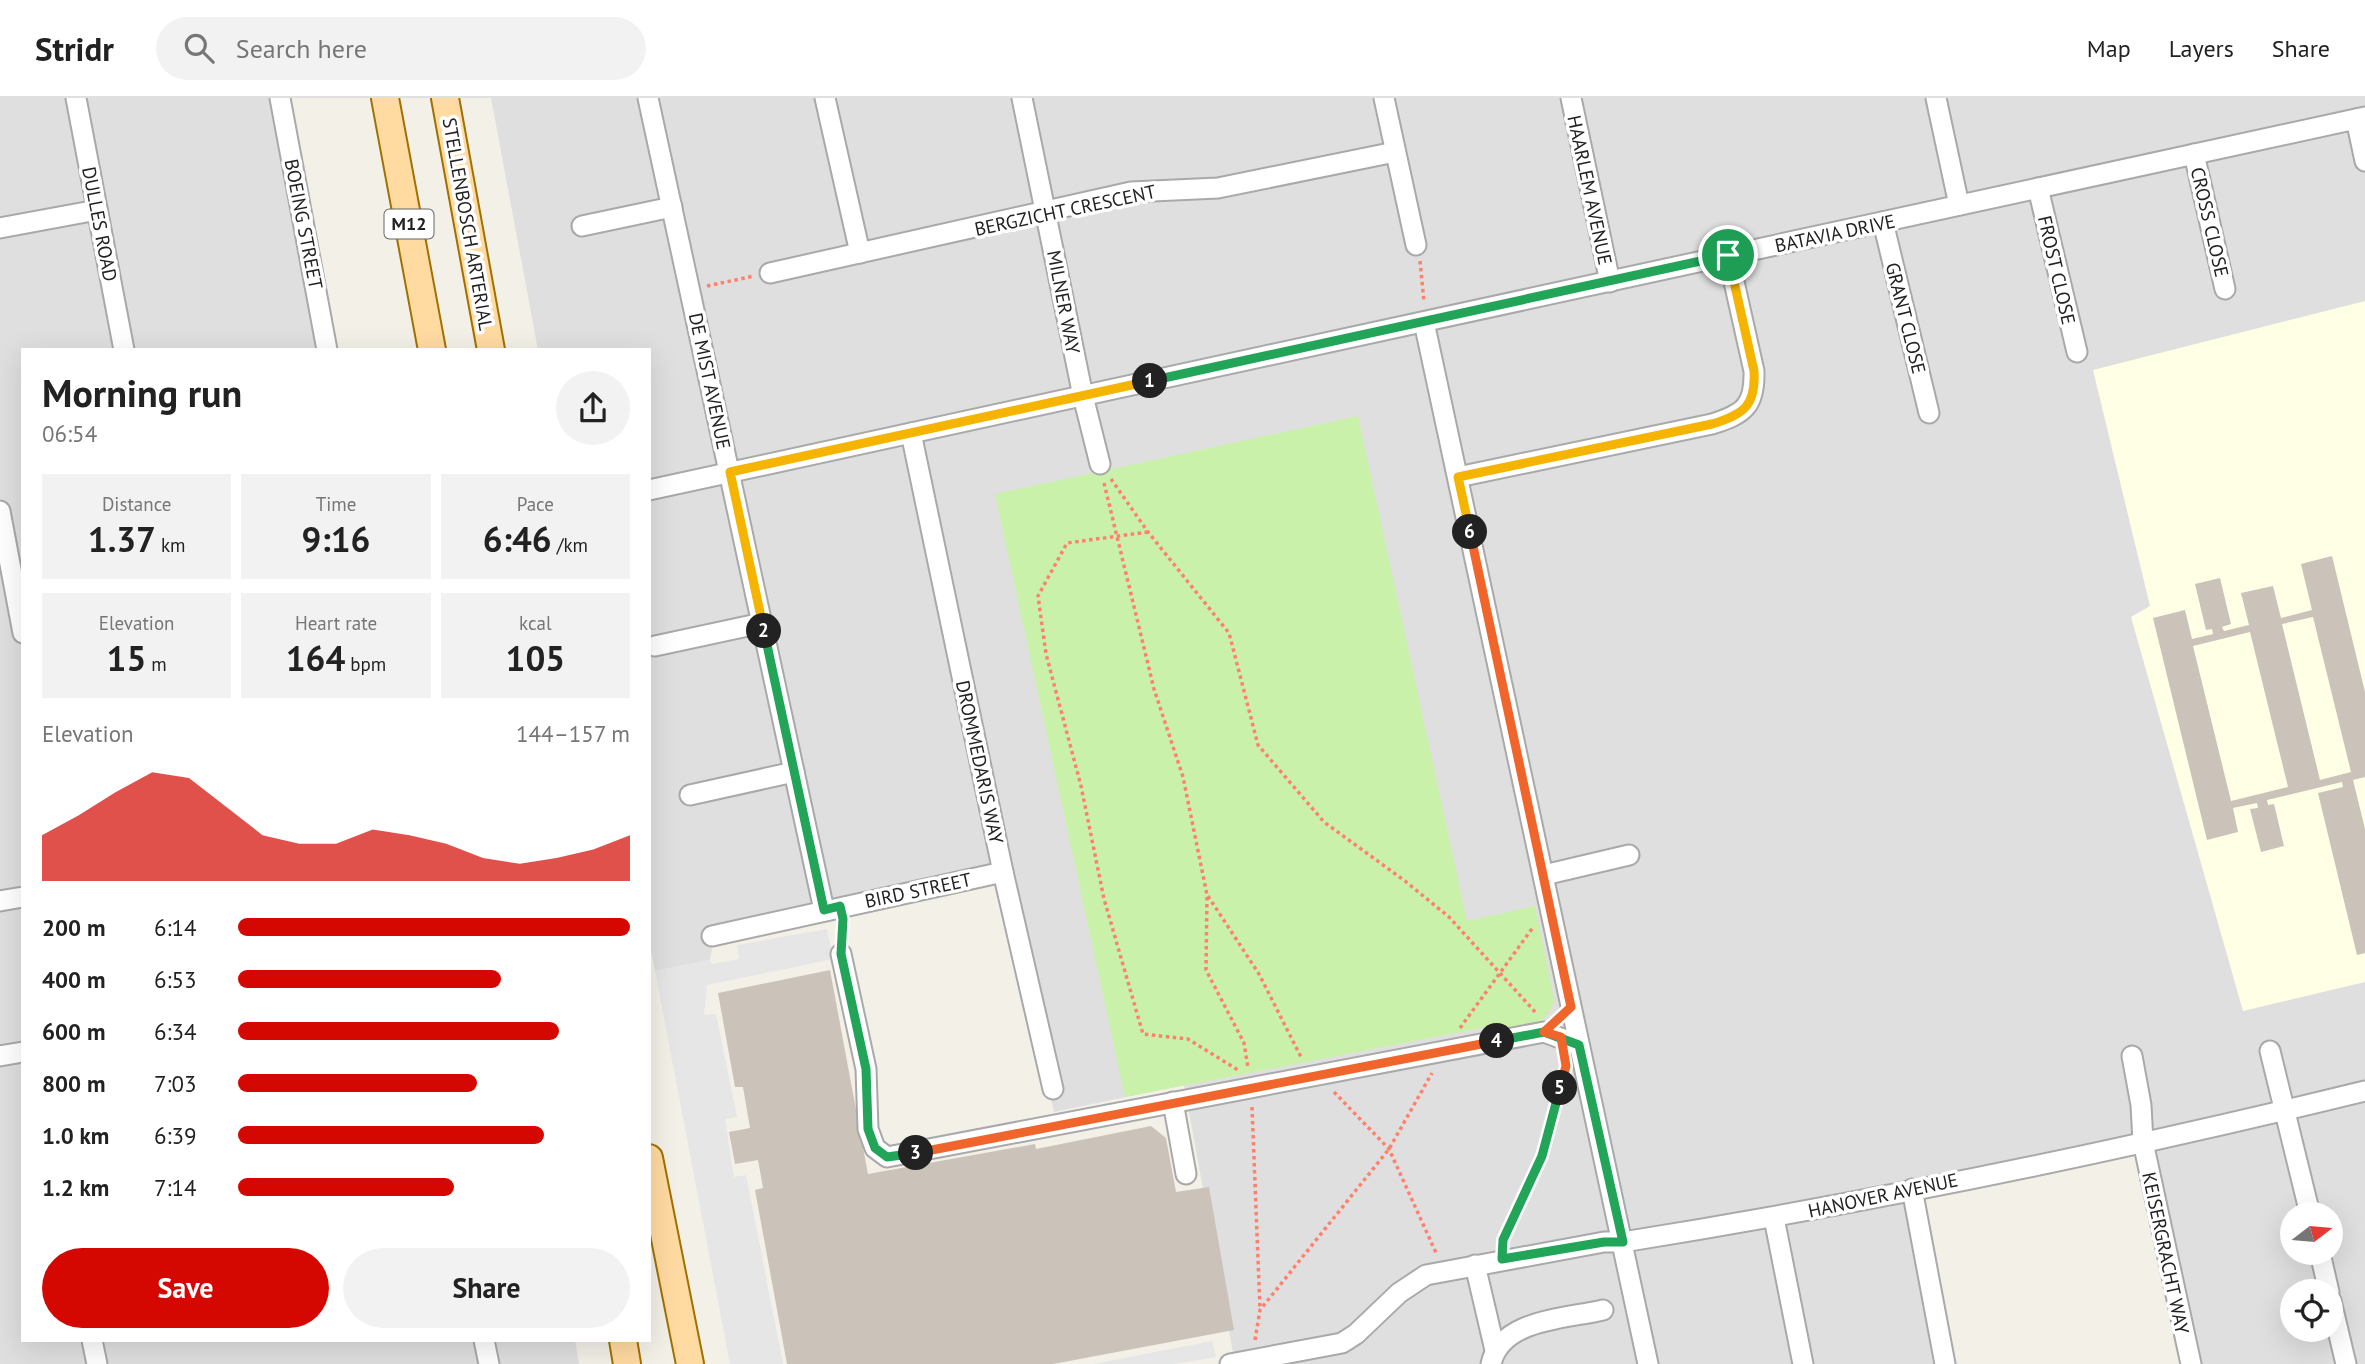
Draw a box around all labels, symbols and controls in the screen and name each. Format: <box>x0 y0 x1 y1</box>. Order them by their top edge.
search box <box>156 17 646 80</box>
text: Stridr <box>35 27 114 70</box>
icon: search <box>180 29 218 67</box>
text: Search here <box>236 32 367 65</box>
text: Map <box>2087 33 2131 64</box>
text: Layers <box>2169 33 2234 64</box>
text: Share <box>2272 33 2330 64</box>
street label: HAARLEM AVENUE <box>1562 113 1618 267</box>
street label: STELLENBOSCH ARTERIAL <box>437 116 499 332</box>
street label: BOEING STREET <box>280 157 328 292</box>
street label: DULLES ROAD <box>77 165 123 283</box>
street label: CROSS CLOSE <box>2186 165 2234 279</box>
street label: BERGZICHT CRESCENT <box>972 179 1158 241</box>
street label: BATAVIA DRIVE <box>1773 209 1897 257</box>
road number: M12 <box>384 210 434 238</box>
street label: FROST CLOSE <box>2033 213 2081 327</box>
pin <box>1698 225 1758 285</box>
icon: arrive <box>1709 236 1747 274</box>
street label: MILNER WAY <box>1042 248 1086 356</box>
street label: GRANT CLOSE <box>1881 260 1931 376</box>
street label: DE MIST AVENUE <box>684 310 736 452</box>
pin: 1 <box>1132 364 1168 398</box>
text: Morning run <box>42 368 242 417</box>
text: 1 <box>1144 368 1155 392</box>
button: share <box>556 371 630 445</box>
text: 06:54 <box>42 419 97 448</box>
text: Distance <box>102 492 171 516</box>
text: Time <box>316 492 356 516</box>
text: Pace <box>517 492 554 516</box>
pin: 6 <box>1452 514 1488 550</box>
text: 1.37 <box>88 516 156 562</box>
text: 9:16 <box>302 516 370 562</box>
text: 6:46 <box>483 516 552 562</box>
text: 6 <box>1464 519 1475 543</box>
text: km <box>156 533 186 557</box>
text: /km <box>552 533 588 557</box>
text: Elevation <box>99 611 175 635</box>
text: Heart rate <box>295 611 377 635</box>
text: kcal <box>519 611 552 635</box>
pin: 2 <box>746 614 782 648</box>
text: 2 <box>758 618 769 642</box>
text: 15 <box>107 635 146 681</box>
text: 164 <box>286 635 345 681</box>
text: 105 <box>506 635 565 681</box>
text: m <box>146 652 167 676</box>
text: bpm <box>345 652 386 676</box>
street label: DROMMEDARIS WAY <box>951 678 1009 846</box>
text: Elevation <box>42 719 134 748</box>
text: 144–157 m <box>516 719 630 748</box>
street label: BIRD STREET <box>863 867 974 913</box>
text: 200 m <box>42 913 105 942</box>
text: 6:14 <box>154 913 197 942</box>
text: 400 m <box>42 965 105 994</box>
text: 6:53 <box>154 965 197 994</box>
text: 600 m <box>42 1017 105 1046</box>
text: 6:34 <box>154 1017 197 1046</box>
pin: 4 <box>1480 1024 1514 1058</box>
text: 4 <box>1491 1028 1502 1052</box>
text: 800 m <box>42 1069 105 1098</box>
text: 7:03 <box>154 1069 197 1098</box>
pin: 5 <box>1542 1070 1578 1105</box>
text: 5 <box>1554 1075 1565 1099</box>
text: 1.0 km <box>42 1121 109 1150</box>
text: 6:39 <box>154 1121 197 1150</box>
pin: 3 <box>898 1136 934 1170</box>
text: 3 <box>910 1140 921 1164</box>
street label: HANOVER AVENUE <box>1806 1167 1960 1223</box>
street label: KEISERGRACHT WAY <box>2137 1170 2195 1337</box>
text: 1.2 km <box>42 1173 109 1202</box>
text: 7:14 <box>154 1173 197 1202</box>
north arrow <box>2280 1202 2343 1265</box>
map controls <box>2280 1202 2343 1342</box>
button: Save <box>42 1248 329 1328</box>
button: Share <box>343 1248 630 1328</box>
button: locate <box>2280 1279 2343 1342</box>

